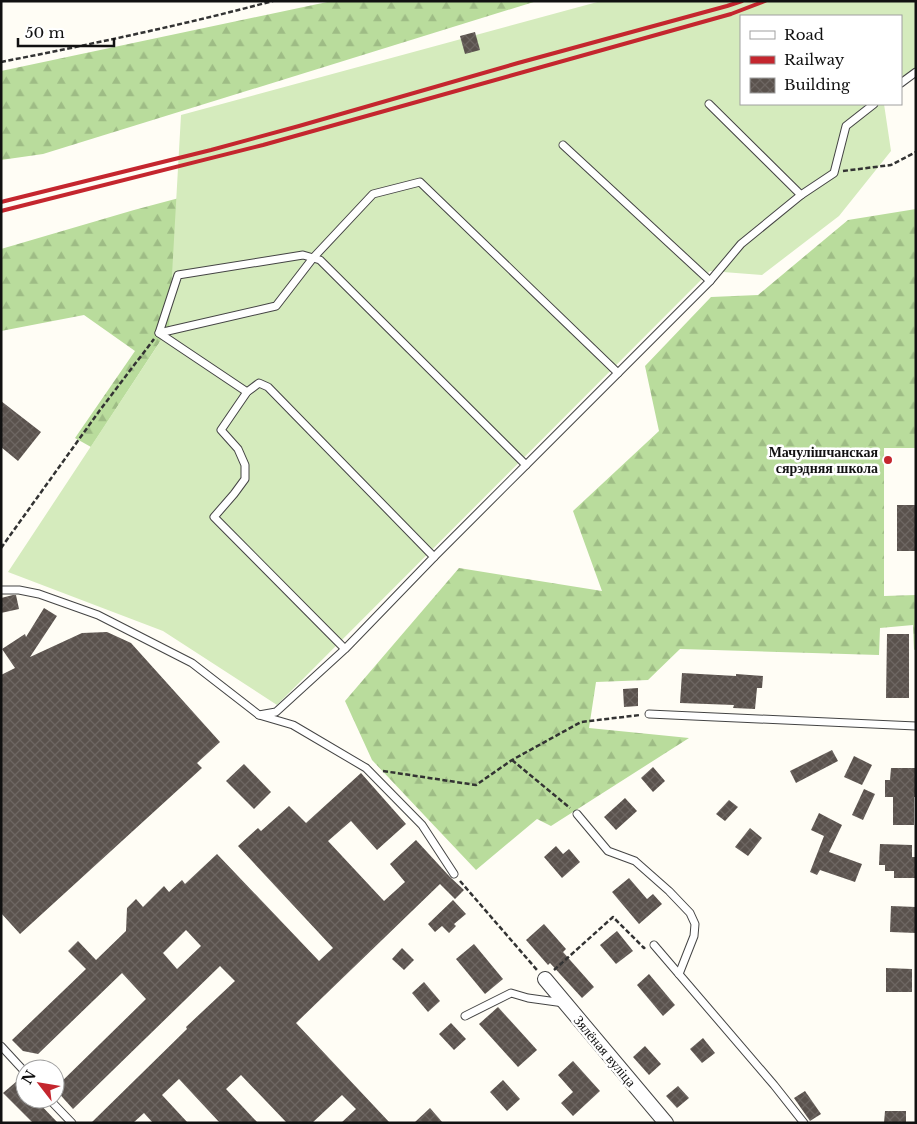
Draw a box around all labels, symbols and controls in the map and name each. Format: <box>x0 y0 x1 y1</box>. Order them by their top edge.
scale bar <box>18 15 114 47</box>
legend <box>740 15 902 105</box>
text: 50 m <box>25 23 65 42</box>
text: Road <box>784 25 824 44</box>
text: Railway <box>784 50 845 69</box>
text: Building <box>784 75 851 94</box>
place label: Мачулішчанская сярэдняя школа <box>769 443 878 477</box>
marker: Мачулішчанская сярэдняя школа <box>882 454 894 466</box>
street label: Зялёная вуліца <box>570 1012 641 1091</box>
north arrow <box>15 1059 65 1109</box>
text: N <box>18 1067 40 1088</box>

